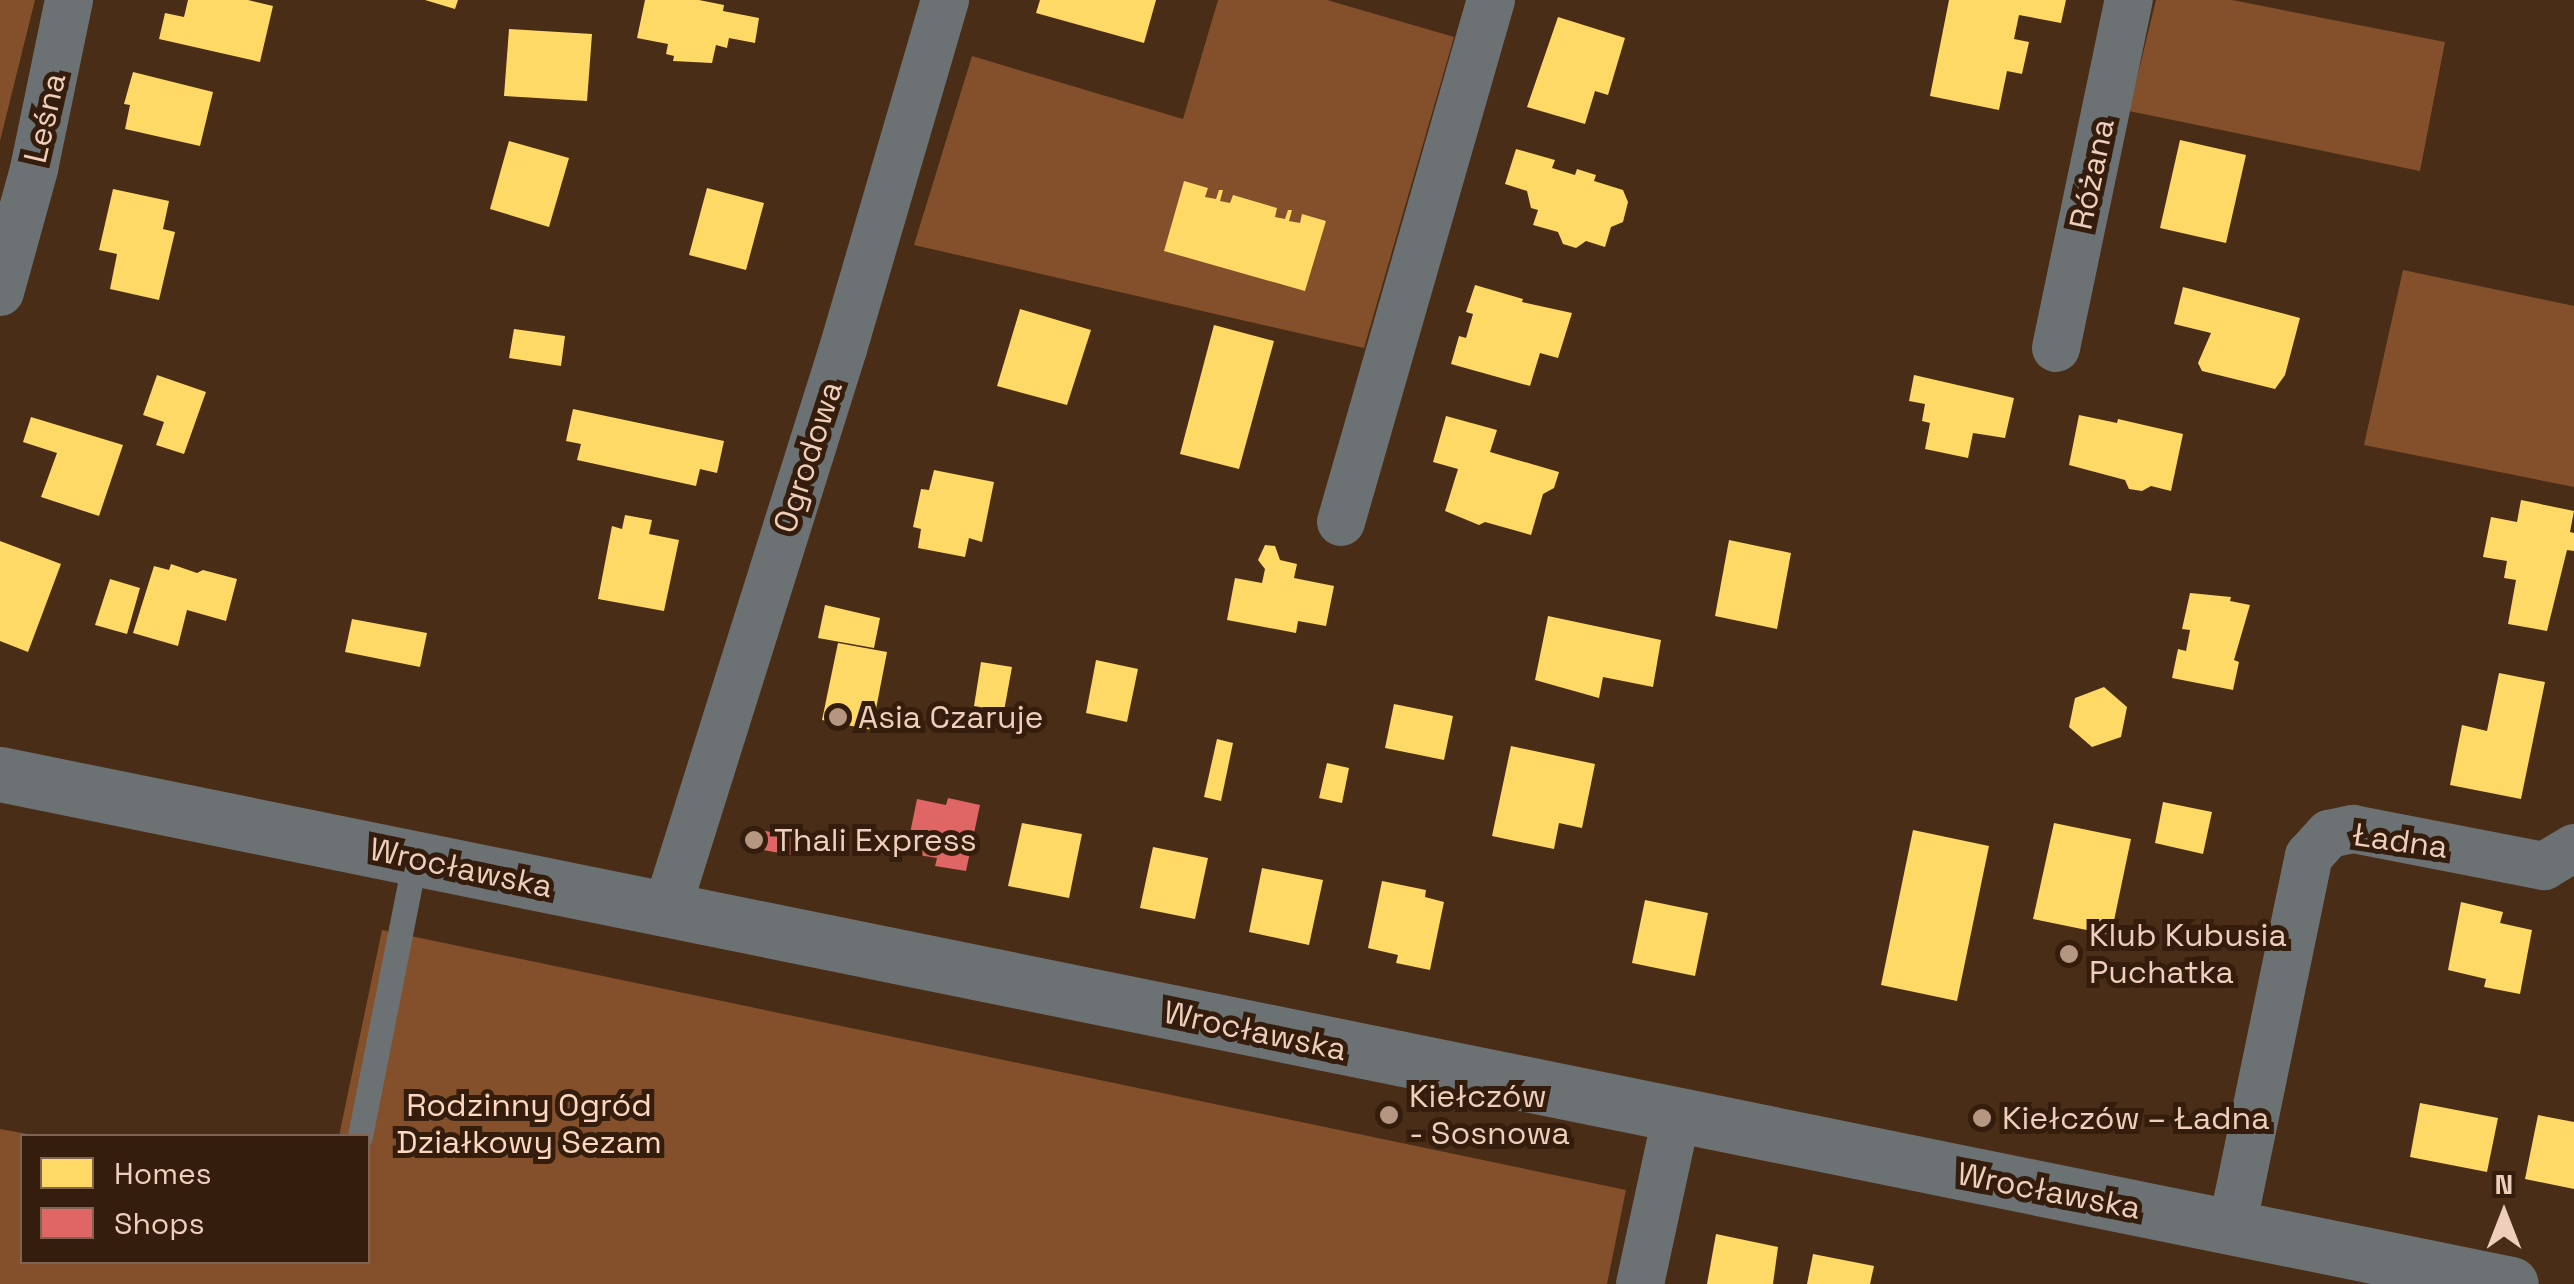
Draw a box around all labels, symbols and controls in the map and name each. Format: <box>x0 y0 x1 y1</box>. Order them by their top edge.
street label: Leśna <box>16 69 74 167</box>
street label: Różana <box>2062 115 2122 233</box>
street label: Ogrodowa <box>765 376 851 538</box>
place label: Asia Czaruje <box>858 698 1044 736</box>
marker: Asia Czaruje <box>827 706 849 728</box>
street label: Ładna <box>2350 815 2450 867</box>
place label: Thali Express <box>774 821 976 859</box>
marker: Thali Express <box>743 829 765 851</box>
street label: Wrocławska <box>366 830 556 906</box>
place label: Klub Kubusia Puchatka <box>2089 917 2287 992</box>
marker: Klub Kubusia Puchatka <box>2058 943 2080 965</box>
street label: Wrocławska <box>1160 993 1350 1069</box>
place label: Kiełczów - Sosnowa <box>1409 1078 1571 1153</box>
park label: Rodzinny Ogród Działkowy Sezam <box>396 1087 662 1162</box>
place label: Kiełczów – Ładna <box>2002 1099 2271 1137</box>
marker: Kiełczów - Sosnowa <box>1378 1104 1400 1126</box>
marker: Kiełczów – Ładna <box>1971 1107 1993 1129</box>
legend <box>20 1134 370 1264</box>
text: Homes <box>114 1154 212 1193</box>
street label: Wrocławska <box>1954 1154 2144 1228</box>
north arrow <box>2454 1164 2554 1264</box>
text: N <box>2495 1166 2513 1202</box>
text: Shops <box>114 1204 204 1243</box>

